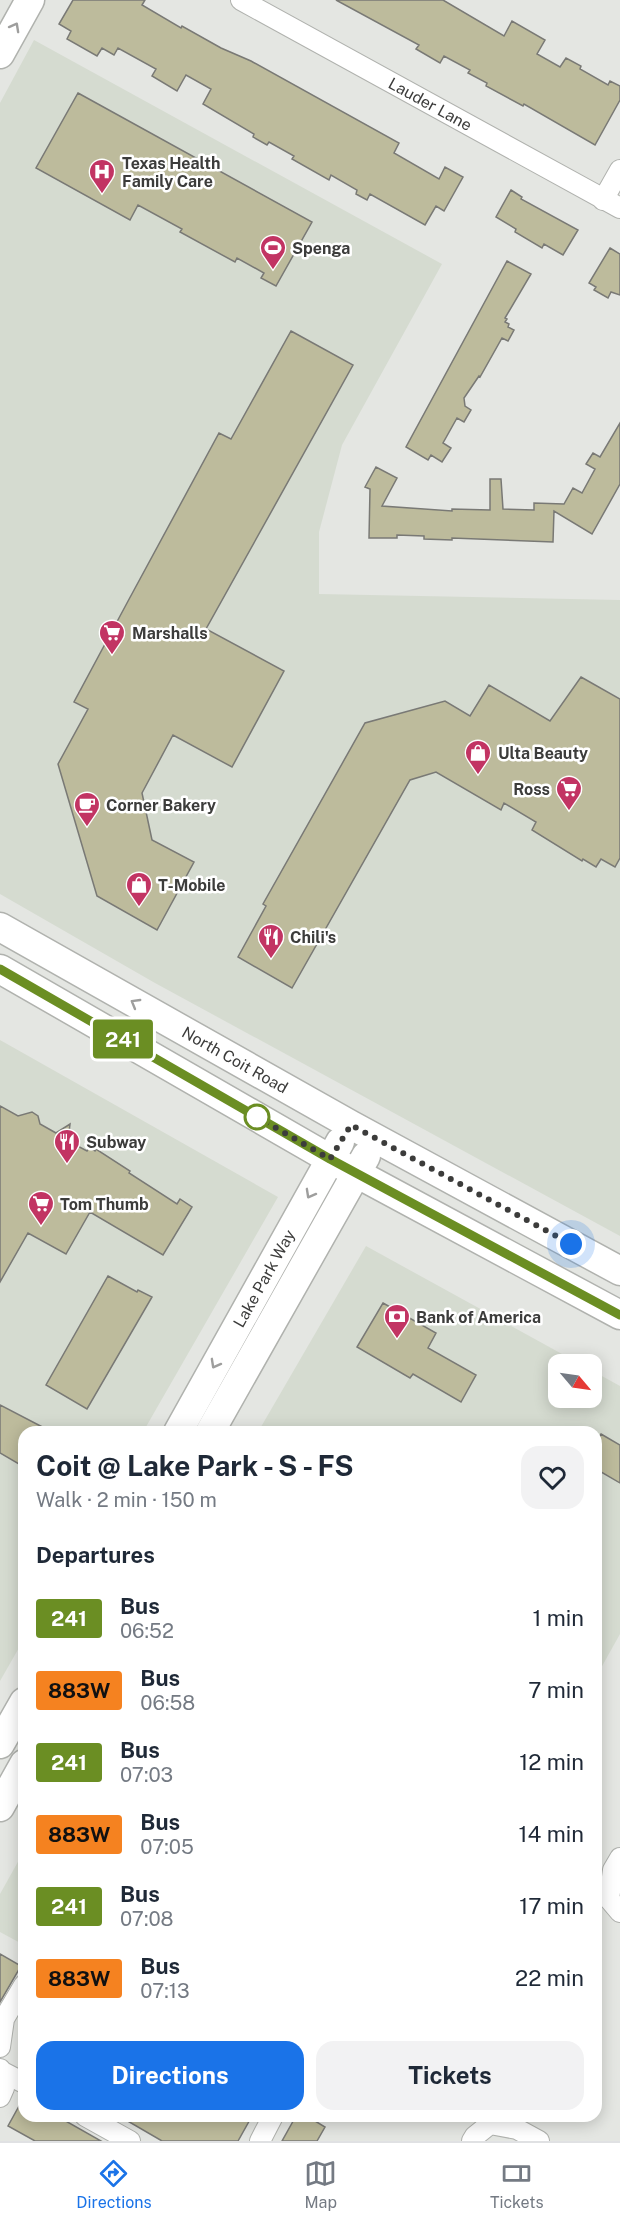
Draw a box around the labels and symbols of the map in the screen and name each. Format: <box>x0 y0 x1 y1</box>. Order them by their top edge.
one-way arrow <box>8 23 19 33</box>
street label: Lauder Lane <box>385 74 475 135</box>
place label: Texas Health Family Care <box>122 154 220 191</box>
hospital icon: Texas Health Family Care <box>87 157 117 195</box>
sports icon: Spenga <box>258 233 288 271</box>
place label: Spenga <box>292 239 350 258</box>
supermarket icon: Marshalls <box>97 618 127 656</box>
place label: Marshalls <box>132 624 208 643</box>
shop icon: Ulta Beauty <box>463 738 493 776</box>
place label: Ulta Beauty <box>498 744 588 763</box>
supermarket icon: Ross <box>554 774 584 812</box>
place label: Ross <box>513 780 550 799</box>
cafe icon: Corner Bakery <box>72 790 102 828</box>
place label: Corner Bakery <box>106 796 216 815</box>
shop icon: T-Mobile <box>124 870 154 908</box>
place label: T-Mobile <box>158 876 225 895</box>
restaurant icon: Chili's <box>256 922 286 960</box>
place label: Chili's <box>290 928 336 947</box>
one-way arrow <box>131 999 142 1010</box>
line badge: 241 <box>88 1020 158 1058</box>
street label: North Coit Road <box>179 1023 291 1097</box>
unlabelled marker <box>244 1104 270 1130</box>
restaurant icon: Subway <box>52 1127 82 1165</box>
place label: Subway <box>86 1133 146 1152</box>
one-way arrow <box>306 1188 318 1198</box>
supermarket icon: Tom Thumb <box>26 1189 56 1227</box>
place label: Tom Thumb <box>60 1195 149 1214</box>
street label: Lake Park Way <box>229 1226 299 1331</box>
your location <box>556 1229 586 1259</box>
bank icon: Bank of America <box>382 1302 412 1340</box>
place label: Bank of America <box>416 1308 541 1327</box>
north arrow <box>548 1354 602 1408</box>
one-way arrow <box>211 1358 223 1368</box>

